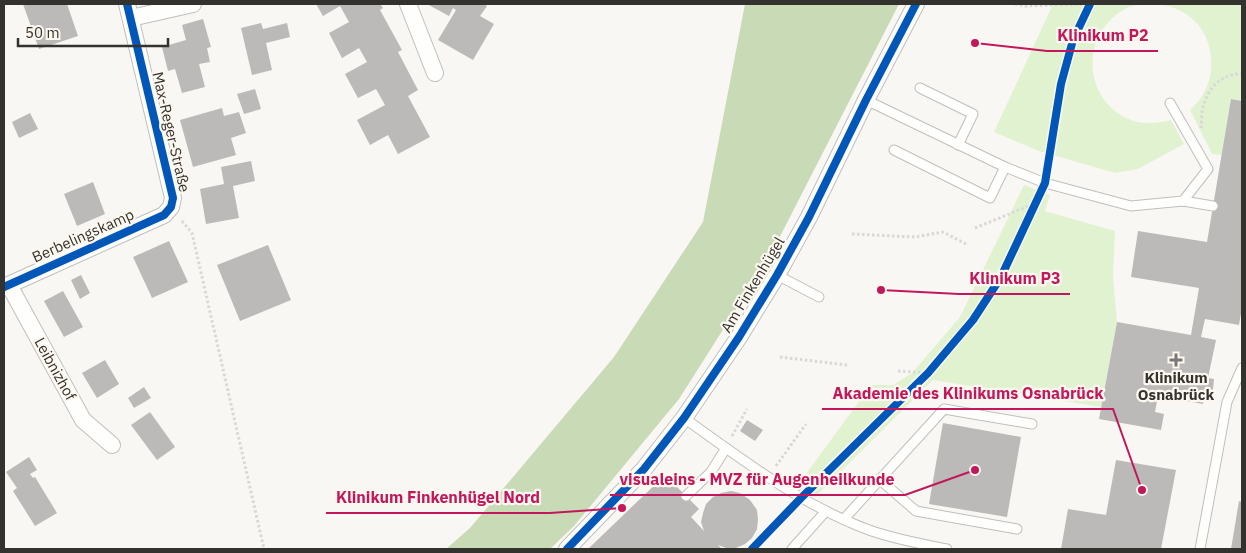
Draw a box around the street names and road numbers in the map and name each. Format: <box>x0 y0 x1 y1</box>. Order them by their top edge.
street label: Max-Reger-Straße <box>148 70 195 194</box>
street label: Berbelingskamp <box>29 205 137 267</box>
street label: Am Finkenhügel <box>716 233 789 336</box>
street label: Leibnizhof <box>30 334 81 404</box>

